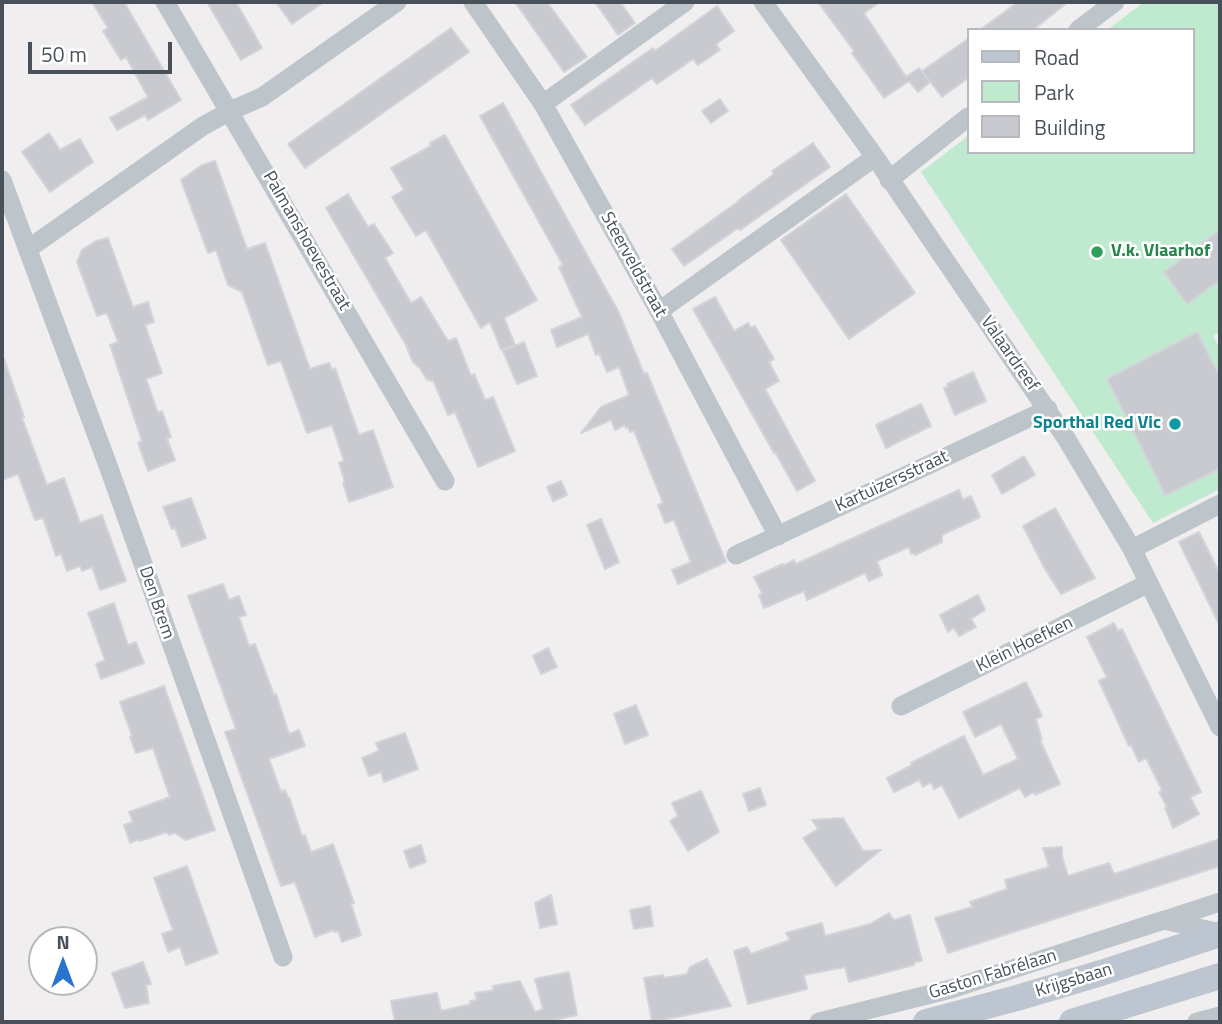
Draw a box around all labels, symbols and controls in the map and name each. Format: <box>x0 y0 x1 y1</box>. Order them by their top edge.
scale bar <box>32 28 175 72</box>
legend <box>967 28 1194 154</box>
text: 50 m <box>41 38 87 70</box>
text: Road <box>1034 41 1079 73</box>
text: Park <box>1034 76 1074 108</box>
text: Building <box>1034 111 1105 143</box>
street label: Palmanshoevestraat <box>257 168 355 314</box>
street label: Steerveldstraat <box>595 209 671 321</box>
place label: V.k. Vlaarhof <box>1111 241 1210 263</box>
marker: V.k. Vlaarhof <box>1089 244 1105 260</box>
street label: Valaardreef <box>975 312 1043 396</box>
place label: Sporthal Red Vic <box>1033 413 1161 435</box>
marker: Sporthal Red Vic <box>1167 416 1183 432</box>
street label: Kartuizersstraat <box>832 446 952 518</box>
street label: Den Brem <box>133 564 179 642</box>
street label: Klein Hoefken <box>973 612 1077 678</box>
north arrow <box>28 926 98 996</box>
text: N <box>56 927 70 956</box>
street label: Gaston Fabrélaan <box>927 945 1059 1005</box>
street label: Krijgsbaan <box>1033 959 1115 1003</box>

